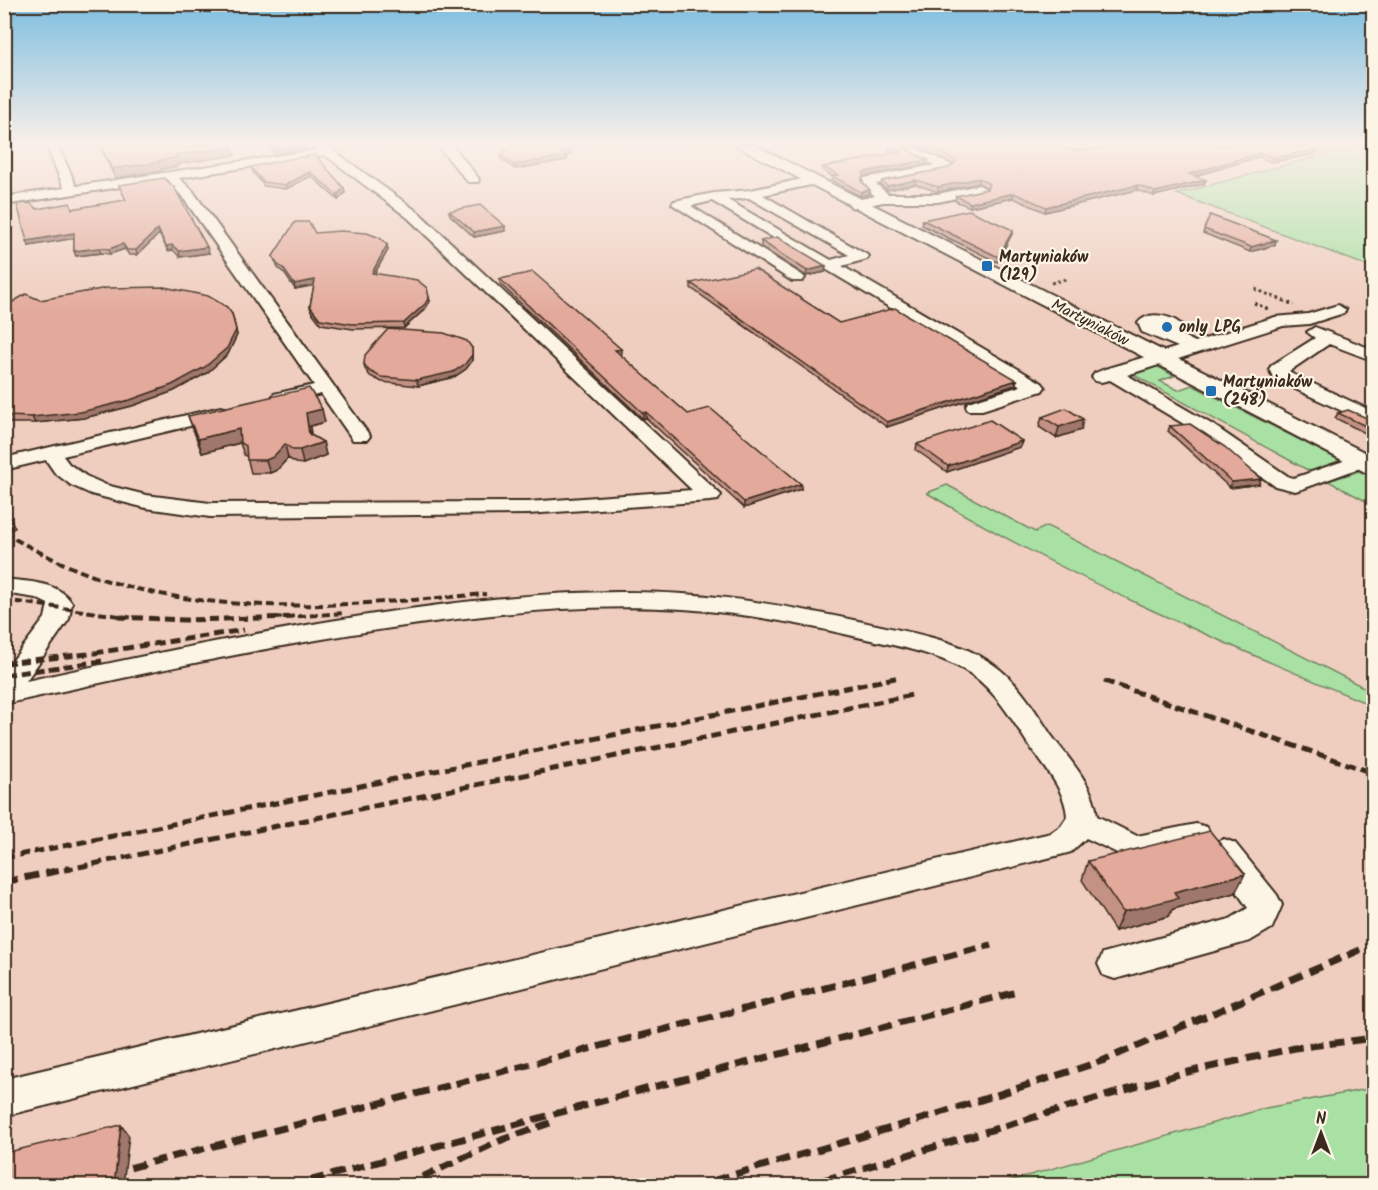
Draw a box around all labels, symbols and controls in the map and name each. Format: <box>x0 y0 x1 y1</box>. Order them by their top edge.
place label: Martyniaków (129) <box>999 245 1089 288</box>
marker: Martyniaków (129) <box>980 259 994 273</box>
street label: Martyniaków <box>1047 293 1134 353</box>
place label: only LPG <box>1179 315 1241 340</box>
marker: only LPG <box>1160 320 1174 334</box>
place label: Martyniaków (248) <box>1223 370 1313 413</box>
marker: Martyniaków (248) <box>1204 384 1218 398</box>
north arrow <box>1291 1103 1351 1163</box>
text: N <box>1316 1107 1326 1132</box>

